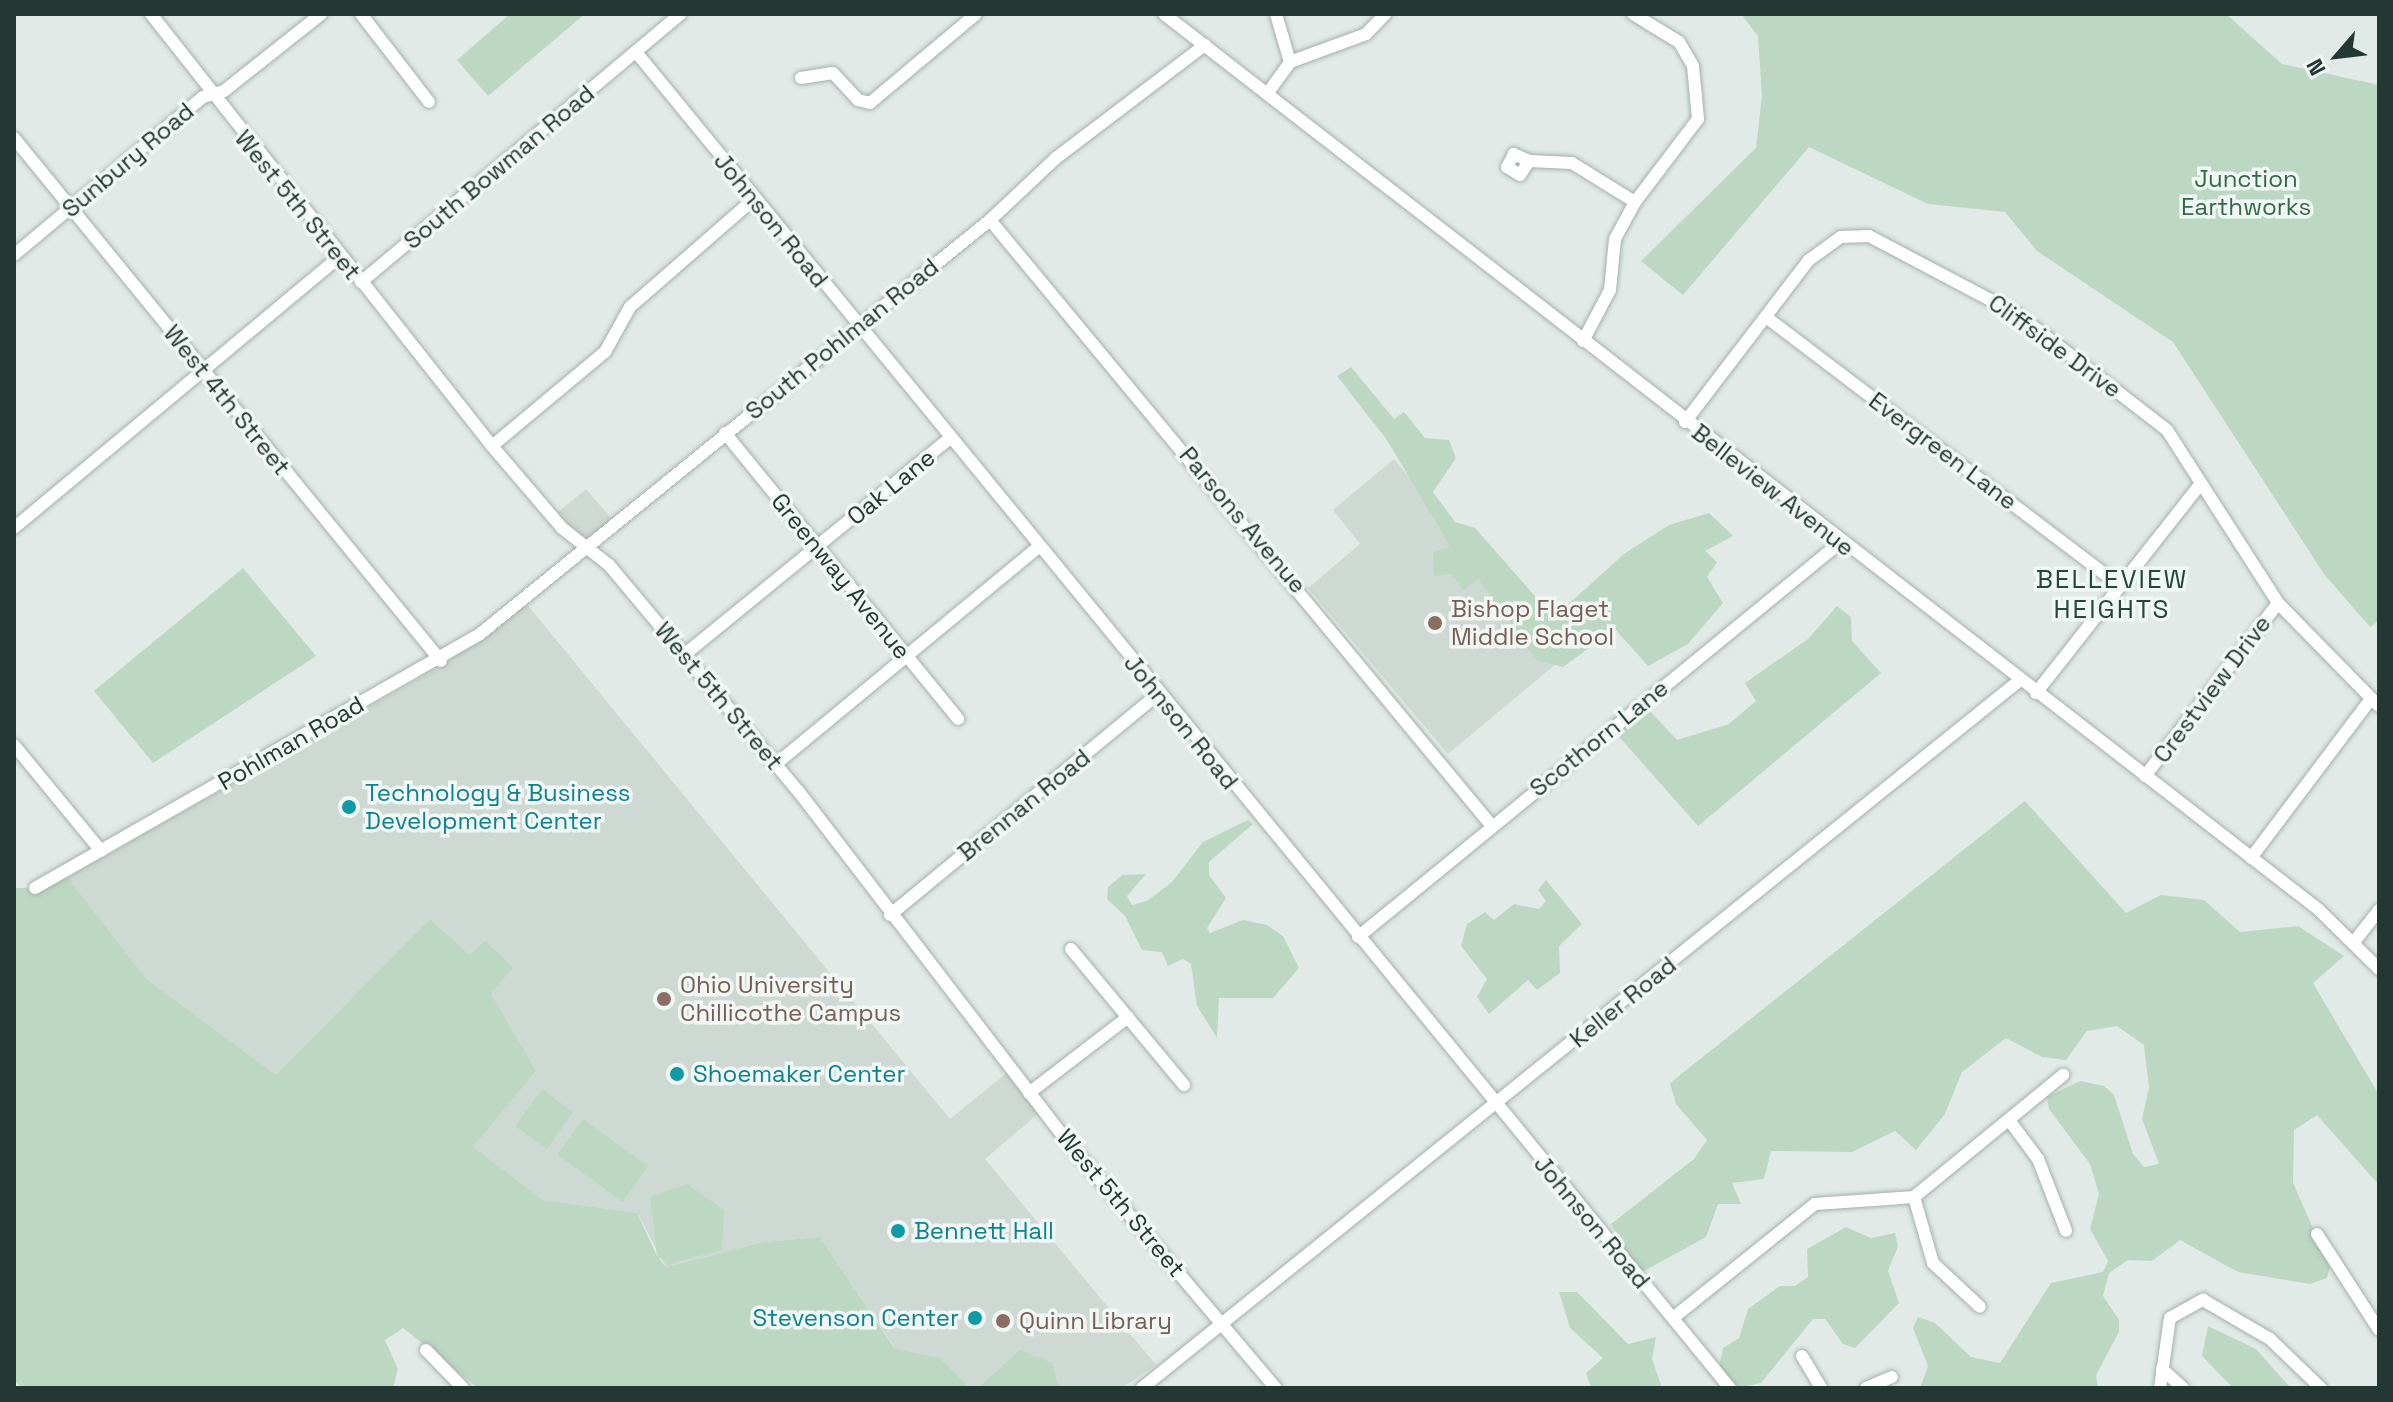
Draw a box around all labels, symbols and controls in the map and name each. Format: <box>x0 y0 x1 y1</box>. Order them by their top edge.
north arrow <box>2297 16 2377 96</box>
text: N <box>2300 54 2332 80</box>
street label: South Bowman Road <box>398 79 600 255</box>
street label: Sunbury Road <box>56 97 200 223</box>
street label: West 5th Street <box>229 124 367 286</box>
street label: Johnson Road <box>708 147 834 293</box>
park label: Junction Earthworks <box>2181 165 2311 221</box>
street label: South Pohlman Road <box>740 252 944 426</box>
street label: Cliffside Drive <box>1983 288 2127 404</box>
street label: West 4th Street <box>158 319 296 481</box>
street label: Evergreen Lane <box>1863 386 2023 516</box>
street label: Belleview Avenue <box>1686 418 1860 562</box>
street label: Parsons Avenue <box>1173 441 1313 599</box>
street label: Oak Lane <box>841 443 941 531</box>
street label: Greenway Avenue <box>765 487 917 665</box>
district label: BELLEVIEW HEIGHTS <box>2036 564 2188 626</box>
place label: Bishop Flaget Middle School <box>1451 595 1614 651</box>
street label: Crestview Drive <box>2147 610 2277 768</box>
marker: Bishop Flaget Middle School <box>1426 614 1444 632</box>
street label: West 5th Street <box>649 616 789 776</box>
street label: Johnson Road <box>1118 649 1244 795</box>
street label: Scothorn Lane <box>1524 673 1674 803</box>
street label: Pohlman Road <box>213 690 369 796</box>
street label: Brennan Road <box>952 743 1096 867</box>
place label: Technology & Business Development Center <box>365 779 630 835</box>
marker: Technology & Business Development Center <box>340 798 358 816</box>
street label: Keller Road <box>1564 950 1682 1054</box>
place label: Ohio University Chillicothe Campus <box>680 971 901 1027</box>
marker: Ohio University Chillicothe Campus <box>655 990 673 1008</box>
place label: Shoemaker Center <box>693 1060 905 1088</box>
marker: Shoemaker Center <box>668 1065 686 1083</box>
street label: West 5th Street <box>1051 1123 1191 1283</box>
street label: Johnson Road <box>1528 1149 1656 1295</box>
place label: Bennett Hall <box>914 1217 1054 1245</box>
marker: Bennett Hall <box>889 1222 907 1240</box>
place label: Stevenson Center <box>752 1304 959 1332</box>
place label: Quinn Library <box>1019 1307 1172 1335</box>
marker: Stevenson Center <box>966 1309 984 1327</box>
marker: Quinn Library <box>994 1312 1012 1330</box>

